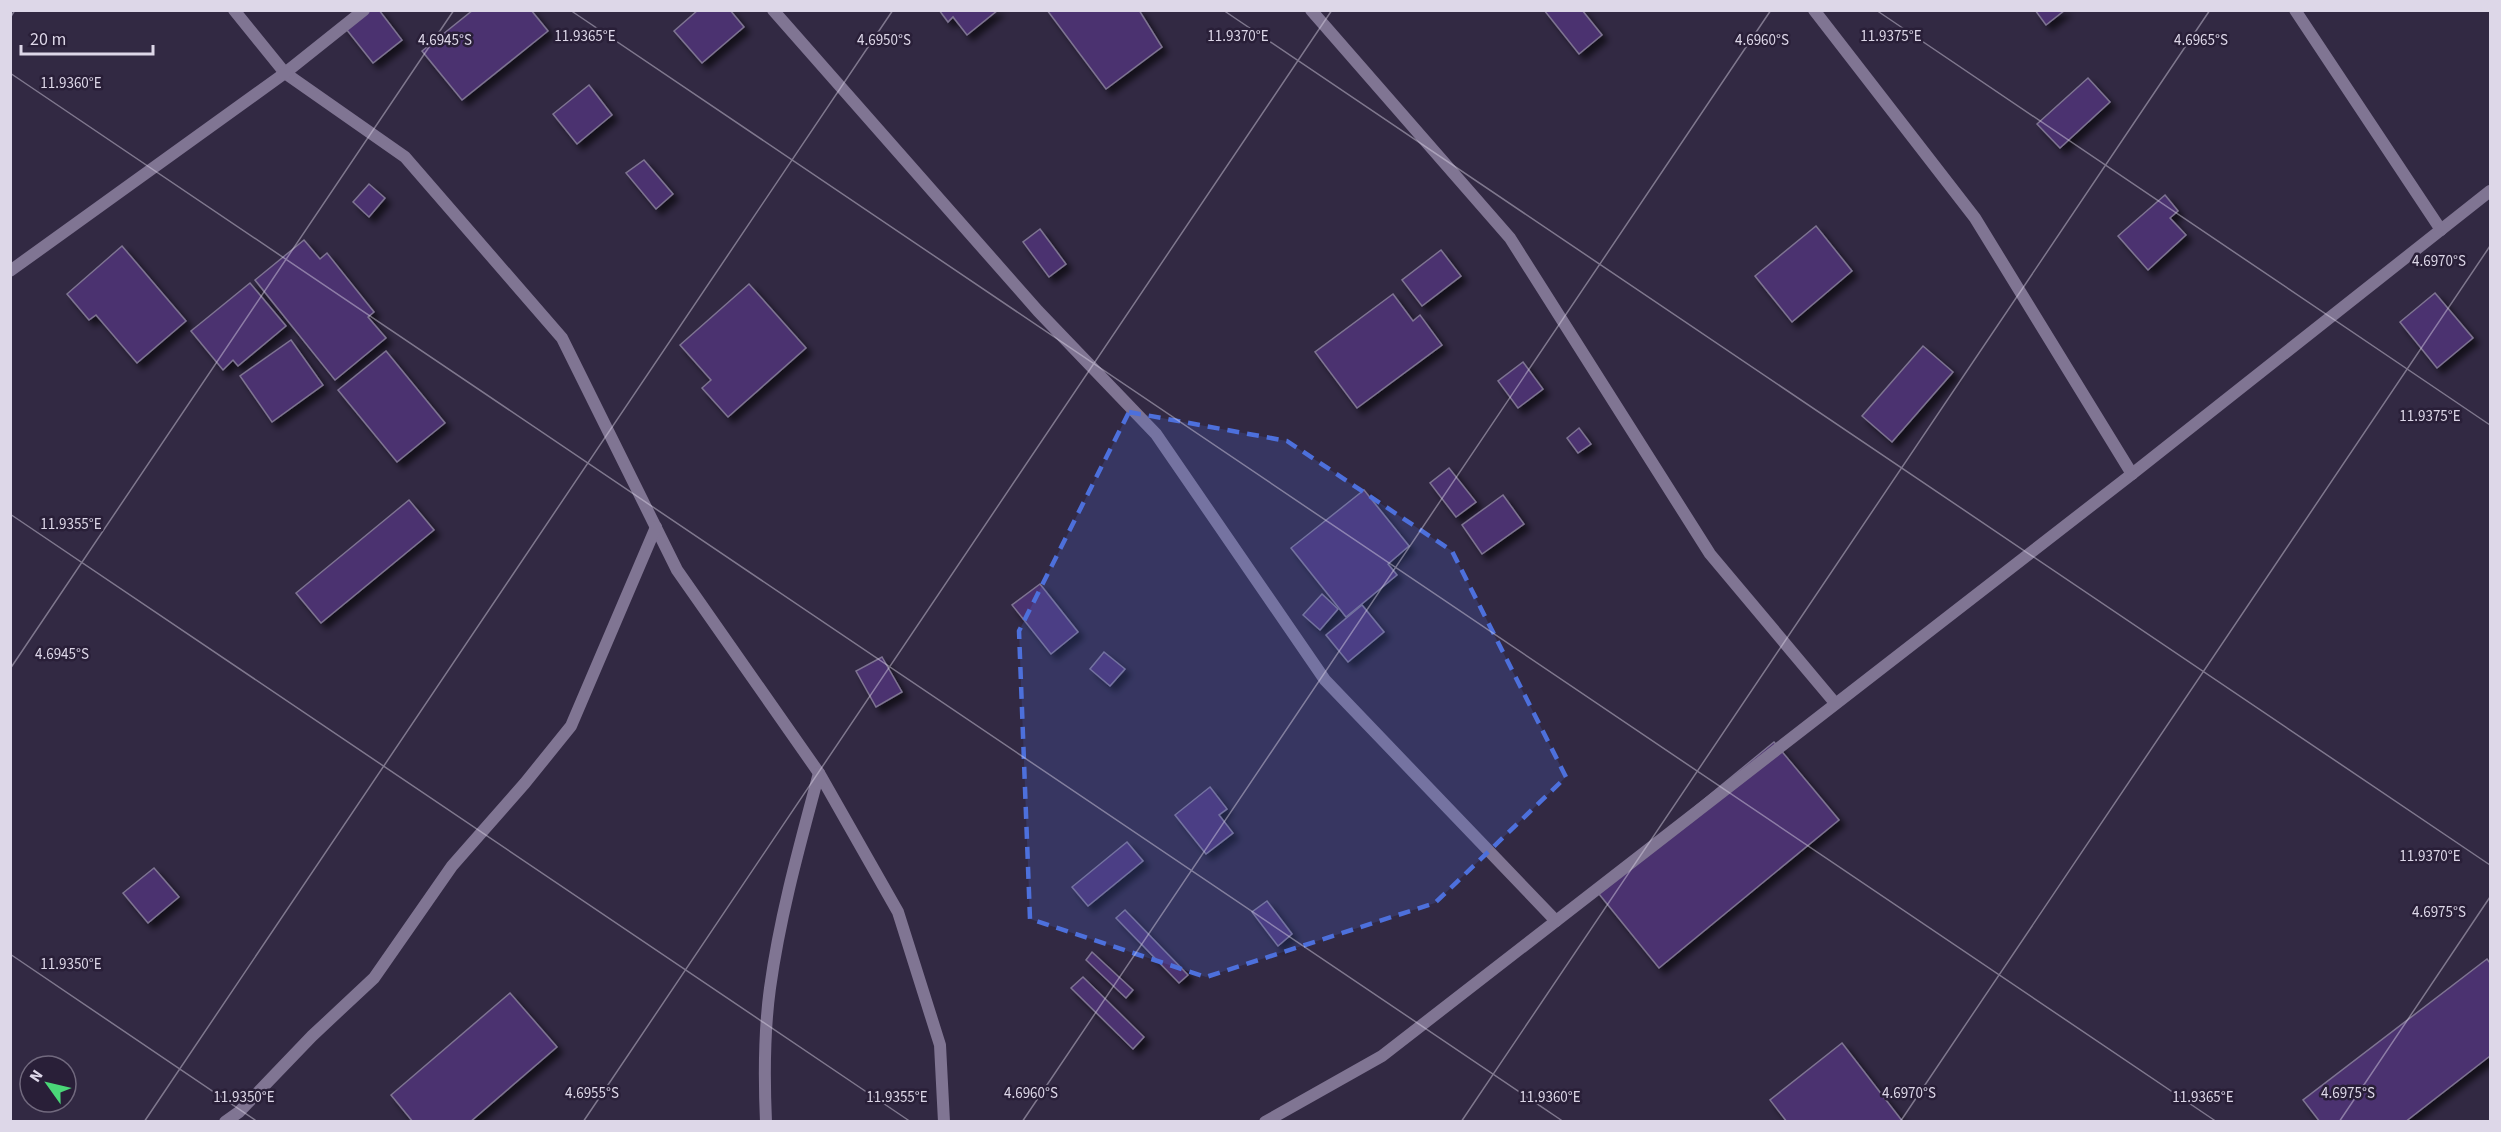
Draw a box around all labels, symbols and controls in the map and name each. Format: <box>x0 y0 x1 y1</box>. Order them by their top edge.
scale bar <box>21 18 153 56</box>
text: 11.9365°E <box>554 26 616 47</box>
text: 11.9370°E <box>1207 26 1269 47</box>
text: 11.9375°E <box>1860 26 1922 47</box>
text: 20 m <box>30 27 66 52</box>
text: 4.6945°S <box>418 30 472 51</box>
text: 4.6950°S <box>857 30 911 51</box>
text: 4.6960°S <box>1735 30 1789 51</box>
text: 4.6965°S <box>2174 30 2228 51</box>
text: 11.9360°E <box>40 73 102 94</box>
text: 4.6970°S <box>2412 251 2466 272</box>
text: 11.9375°E <box>2399 406 2461 427</box>
text: 11.9355°E <box>40 514 102 535</box>
text: 4.6945°S <box>35 644 89 665</box>
text: 11.9370°E <box>2399 846 2461 867</box>
text: 4.6975°S <box>2412 902 2466 923</box>
text: 11.9350°E <box>40 954 102 975</box>
north arrow <box>18 1054 78 1114</box>
text: N <box>24 1066 48 1087</box>
text: 4.6955°S <box>565 1083 619 1104</box>
text: 4.6960°S <box>1004 1083 1058 1104</box>
text: 4.6970°S <box>1882 1083 1936 1104</box>
text: 4.6975°S <box>2321 1083 2375 1104</box>
text: 11.9350°E <box>213 1087 275 1108</box>
text: 11.9355°E <box>866 1087 928 1108</box>
text: 11.9360°E <box>1519 1087 1581 1108</box>
text: 11.9365°E <box>2172 1087 2234 1108</box>

